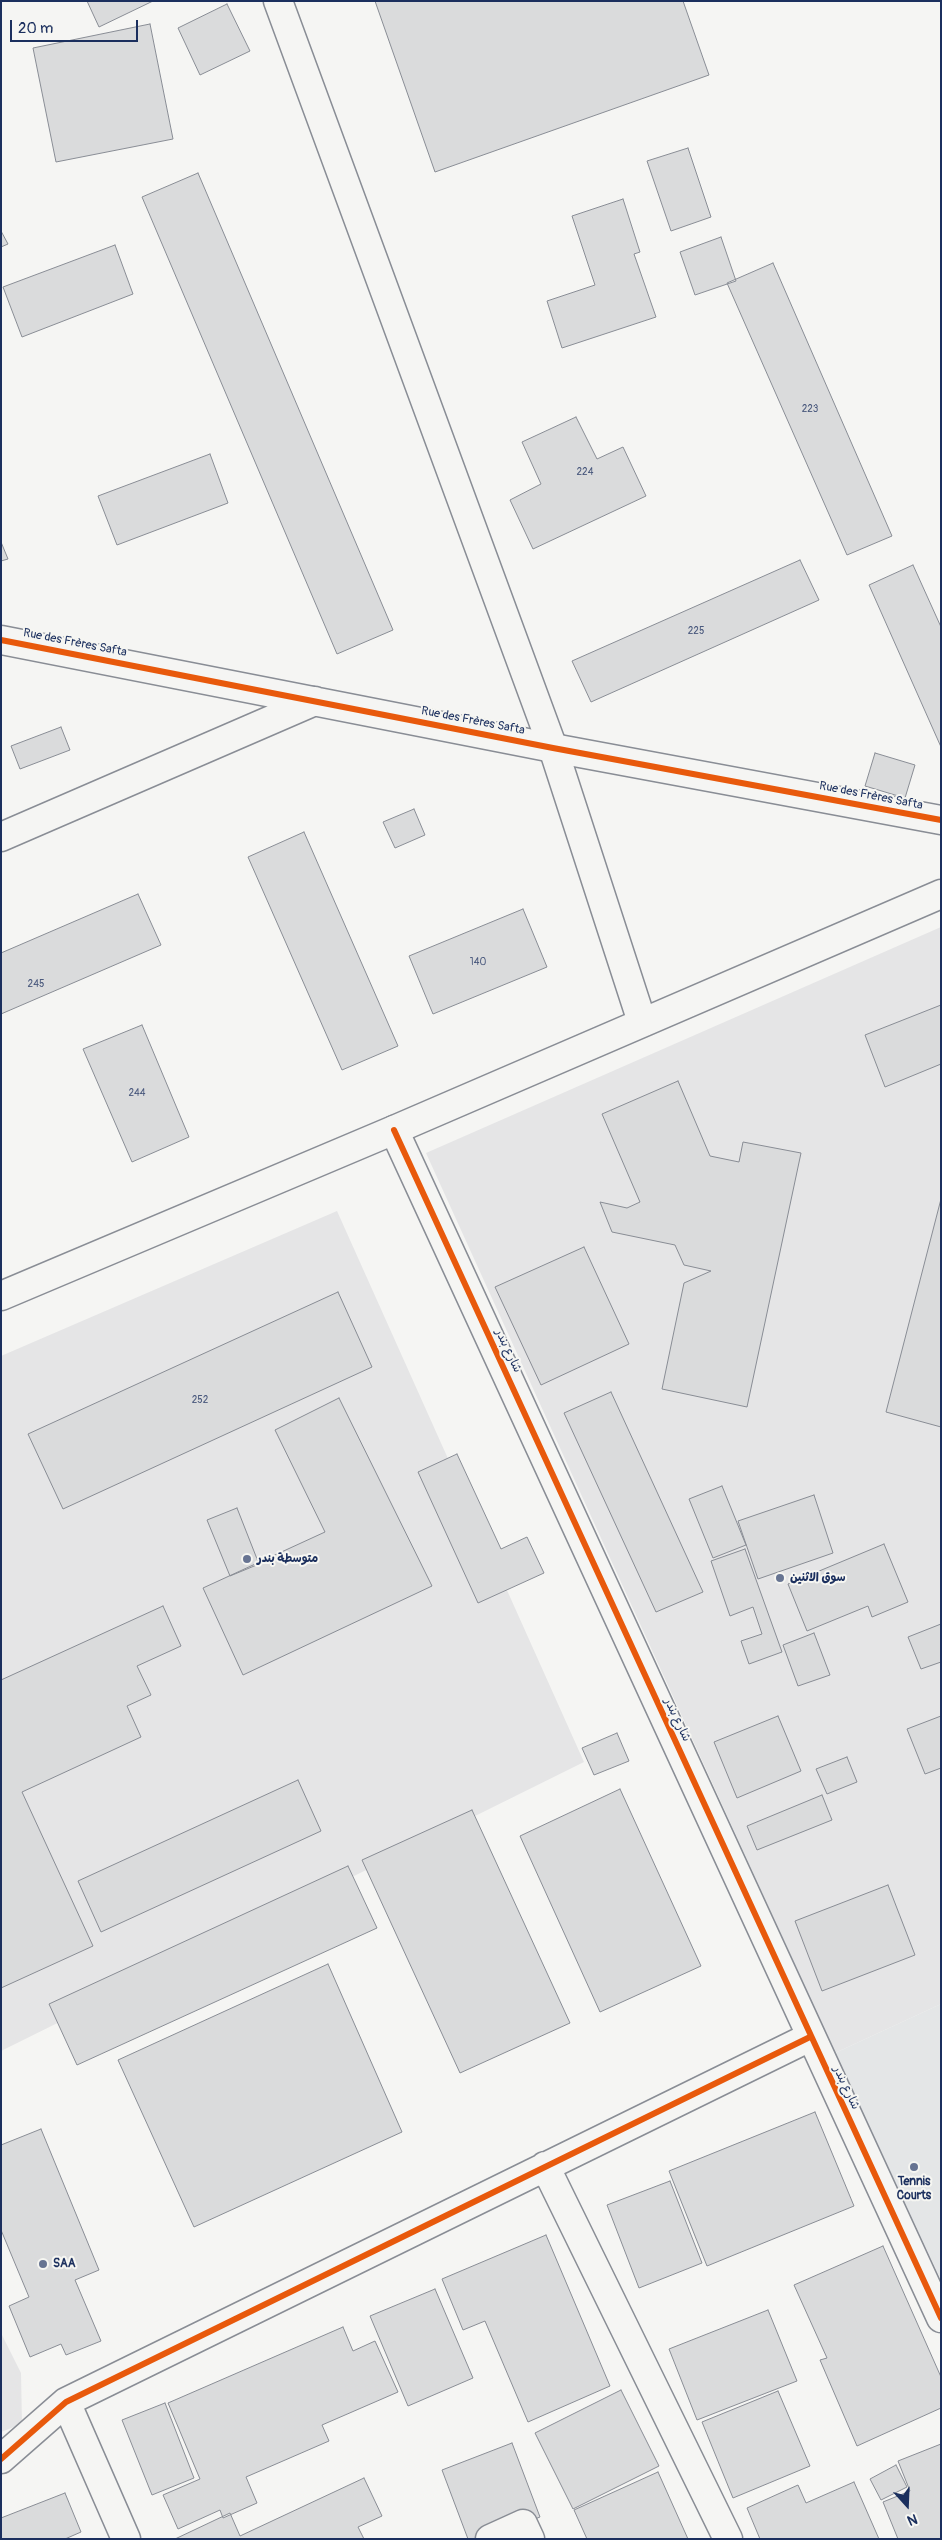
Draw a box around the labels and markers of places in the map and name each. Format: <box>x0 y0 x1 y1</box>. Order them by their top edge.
place label: متوسطة بندر <box>257 1552 318 1566</box>
marker: متوسطة بندر <box>241 1553 253 1565</box>
place label: ﺳﻮق اﻻﺛﻨﻴﻦ <box>790 1571 845 1585</box>
marker: ﺳﻮق اﻻﺛﻨﻴﻦ <box>774 1572 786 1584</box>
marker: Tennis Courts <box>908 2161 920 2173</box>
place label: Tennis Courts <box>897 2175 931 2203</box>
place label: SAA <box>53 2257 76 2271</box>
marker: SAA <box>37 2258 49 2270</box>

